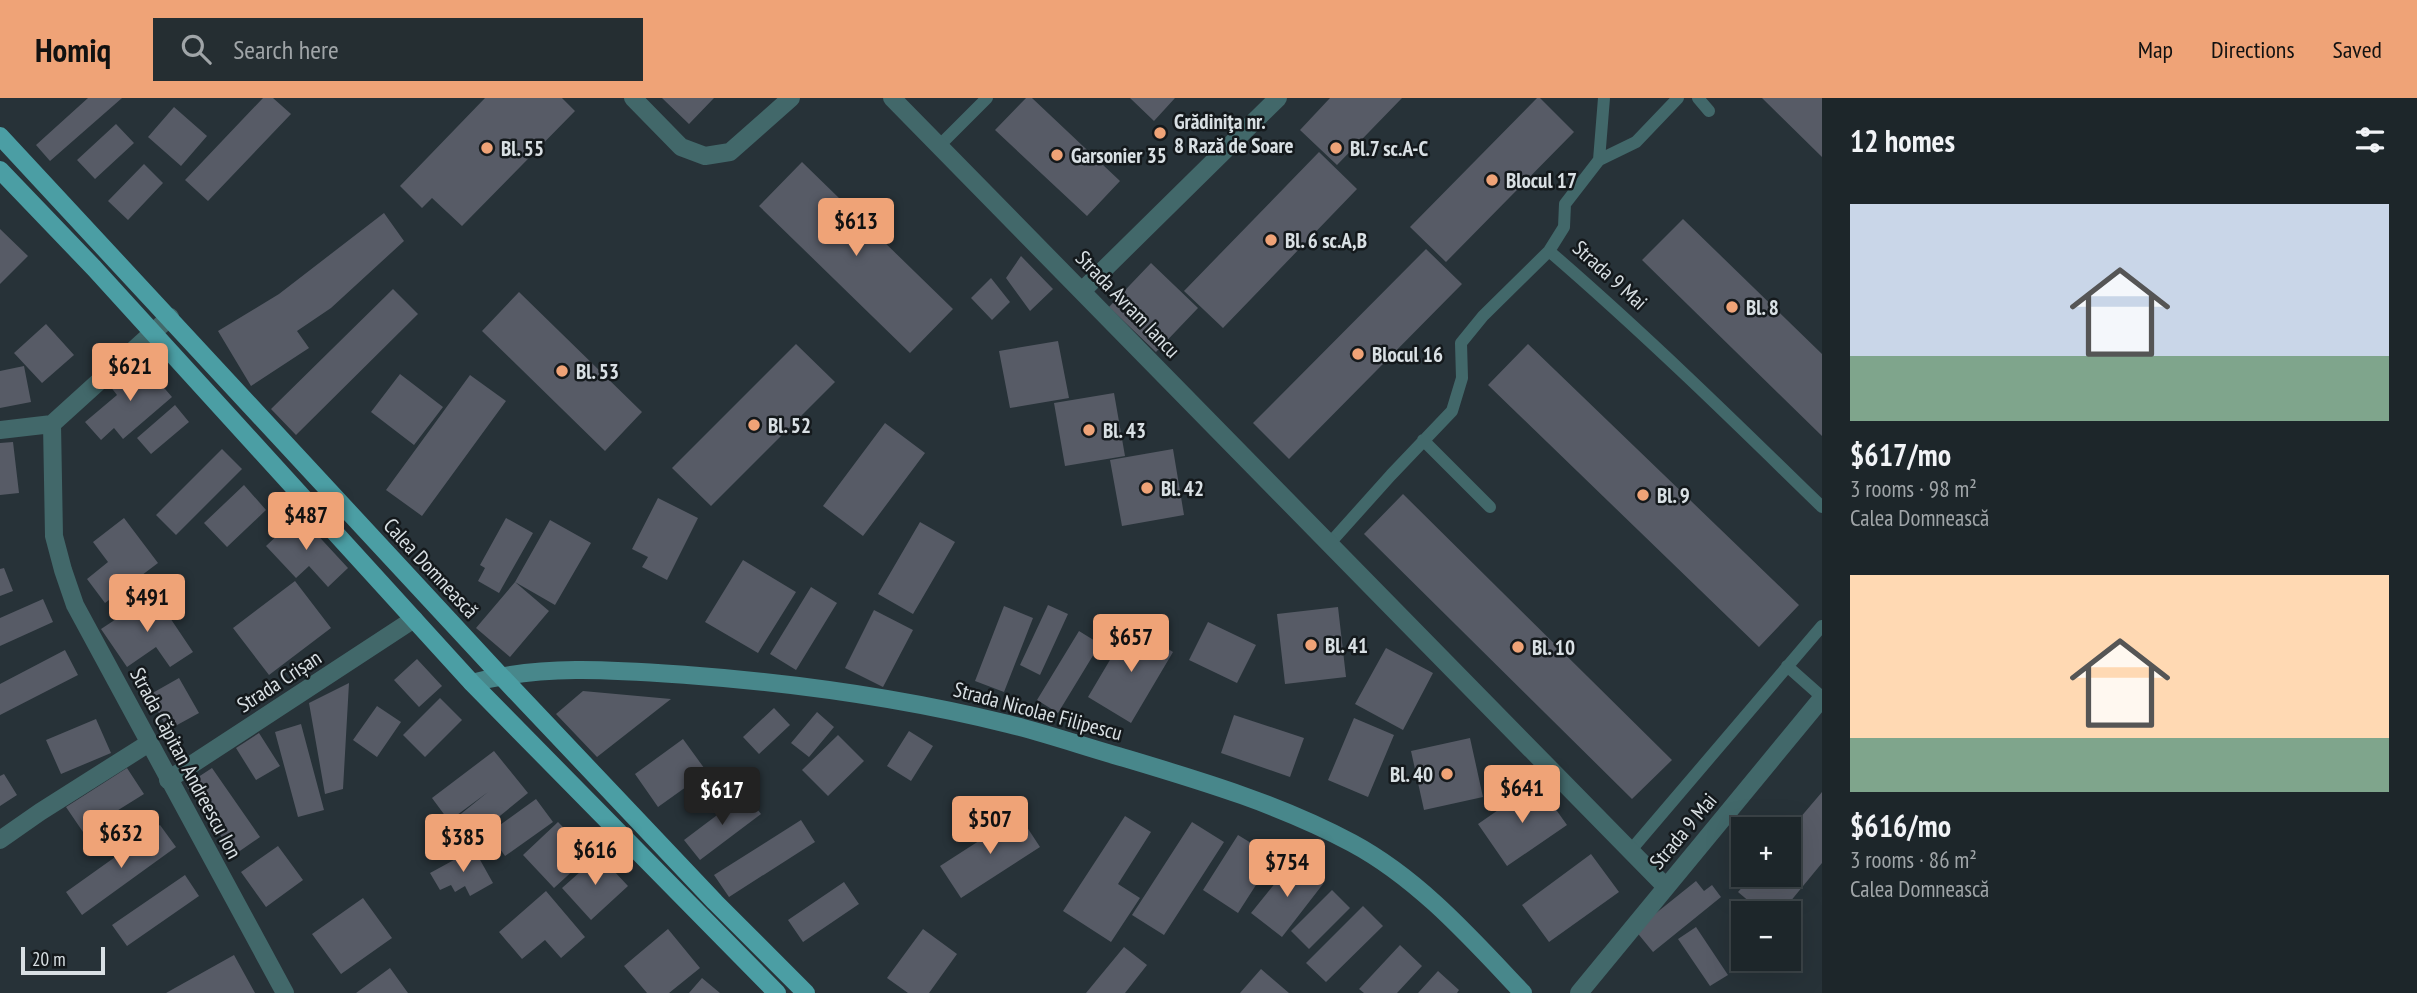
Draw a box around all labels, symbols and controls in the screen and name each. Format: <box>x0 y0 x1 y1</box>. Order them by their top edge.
search box <box>153 18 643 81</box>
text: Homiq <box>35 28 111 71</box>
icon: search <box>177 30 215 68</box>
text: Search here <box>233 33 339 66</box>
text: Map <box>2138 34 2173 65</box>
text: Directions <box>2211 34 2295 65</box>
text: Saved <box>2333 34 2382 65</box>
place label: Grădiniţa nr. 8 Rază de Soare <box>1174 108 1294 159</box>
text: 12 homes <box>1850 121 1955 160</box>
icon: filters <box>2351 121 2389 159</box>
marker: Grădiniţa nr. 8 Rază de Soare <box>1152 125 1168 141</box>
place label: Bl. 55 <box>501 135 544 162</box>
place label: Bl.7 sc.A-C <box>1350 135 1429 162</box>
marker: Bl. 55 <box>479 140 495 156</box>
marker: Bl.7 sc.A-C <box>1328 140 1344 156</box>
place label: Garsonier 35 <box>1071 142 1167 169</box>
marker: Garsonier 35 <box>1049 147 1065 163</box>
place label: Blocul 17 <box>1506 167 1577 194</box>
marker: Blocul 17 <box>1484 172 1500 188</box>
pin: $613 <box>815 198 897 258</box>
text: $613 <box>834 206 878 235</box>
place label: Bl. 6 sc.A,B <box>1285 227 1367 254</box>
marker: Bl. 6 sc.A,B <box>1263 232 1279 248</box>
street label: Strada 9 Mai <box>1567 234 1653 316</box>
street label: Strada Avram Iancu <box>1070 245 1186 363</box>
icon: home <box>2057 249 2183 375</box>
place label: Bl. 8 <box>1746 294 1779 321</box>
marker: Bl. 8 <box>1724 299 1740 315</box>
place label: Blocul 16 <box>1372 341 1443 368</box>
pin: $621 <box>89 344 171 403</box>
marker: Blocul 16 <box>1350 346 1366 362</box>
text: $621 <box>108 351 152 380</box>
place label: Bl. 53 <box>576 358 619 385</box>
marker: Bl. 53 <box>554 363 570 379</box>
place label: Bl. 52 <box>768 412 811 439</box>
marker: Bl. 52 <box>746 417 762 433</box>
place label: Bl. 43 <box>1103 417 1146 444</box>
marker: Bl. 43 <box>1081 422 1097 438</box>
text: $617/mo <box>1850 435 1951 474</box>
text: 3 rooms · 98 m² <box>1850 474 1977 503</box>
place label: Bl. 42 <box>1161 475 1204 502</box>
marker: Bl. 42 <box>1139 480 1155 496</box>
place label: Bl. 9 <box>1657 482 1690 509</box>
marker: Bl. 9 <box>1635 487 1651 503</box>
pin: $487 <box>265 492 347 552</box>
text: $487 <box>284 500 328 529</box>
text: Calea Domnească <box>1850 503 1989 532</box>
street label: Calea Domnească <box>378 512 484 624</box>
pin: $491 <box>106 574 188 634</box>
text: $491 <box>125 582 169 611</box>
pin: $657 <box>1090 614 1172 674</box>
icon: home <box>2057 620 2183 746</box>
text: $657 <box>1109 622 1153 651</box>
place label: Bl. 41 <box>1325 632 1368 659</box>
place label: Bl. 10 <box>1532 634 1575 661</box>
marker: Bl. 41 <box>1303 637 1319 653</box>
marker: Bl. 10 <box>1510 639 1526 655</box>
street label: Strada Crișan <box>232 644 326 718</box>
street label: Strada Căpitan Andreescu Ion <box>124 663 248 863</box>
street label: Strada Nicolae Filipescu <box>951 676 1125 746</box>
place label: Bl. 40 <box>1390 761 1433 788</box>
marker: Bl. 40 <box>1439 766 1455 782</box>
pin: $641 <box>1481 766 1563 825</box>
pin: $617 <box>681 768 763 827</box>
text: $641 <box>1500 773 1544 802</box>
text: $617 <box>700 775 744 804</box>
street label: Strada 9 Mai <box>1643 787 1723 875</box>
pin: $507 <box>949 796 1031 856</box>
text: $507 <box>968 804 1012 833</box>
text: $616/mo <box>1850 806 1951 845</box>
pin: $632 <box>80 810 162 870</box>
pin: $385 <box>422 814 504 874</box>
map controls <box>1731 817 1801 971</box>
button: + <box>1731 817 1801 887</box>
text: $632 <box>99 818 143 847</box>
text: $385 <box>441 822 485 851</box>
pin: $616 <box>554 828 636 887</box>
text: $616 <box>573 835 617 864</box>
pin: $754 <box>1246 840 1328 899</box>
text: 3 rooms · 86 m² <box>1850 845 1977 874</box>
text: $754 <box>1265 847 1309 876</box>
text: Calea Domnească <box>1850 874 1989 903</box>
button: − <box>1731 901 1801 971</box>
scale bar <box>21 944 105 976</box>
text: 20 m <box>32 947 66 971</box>

